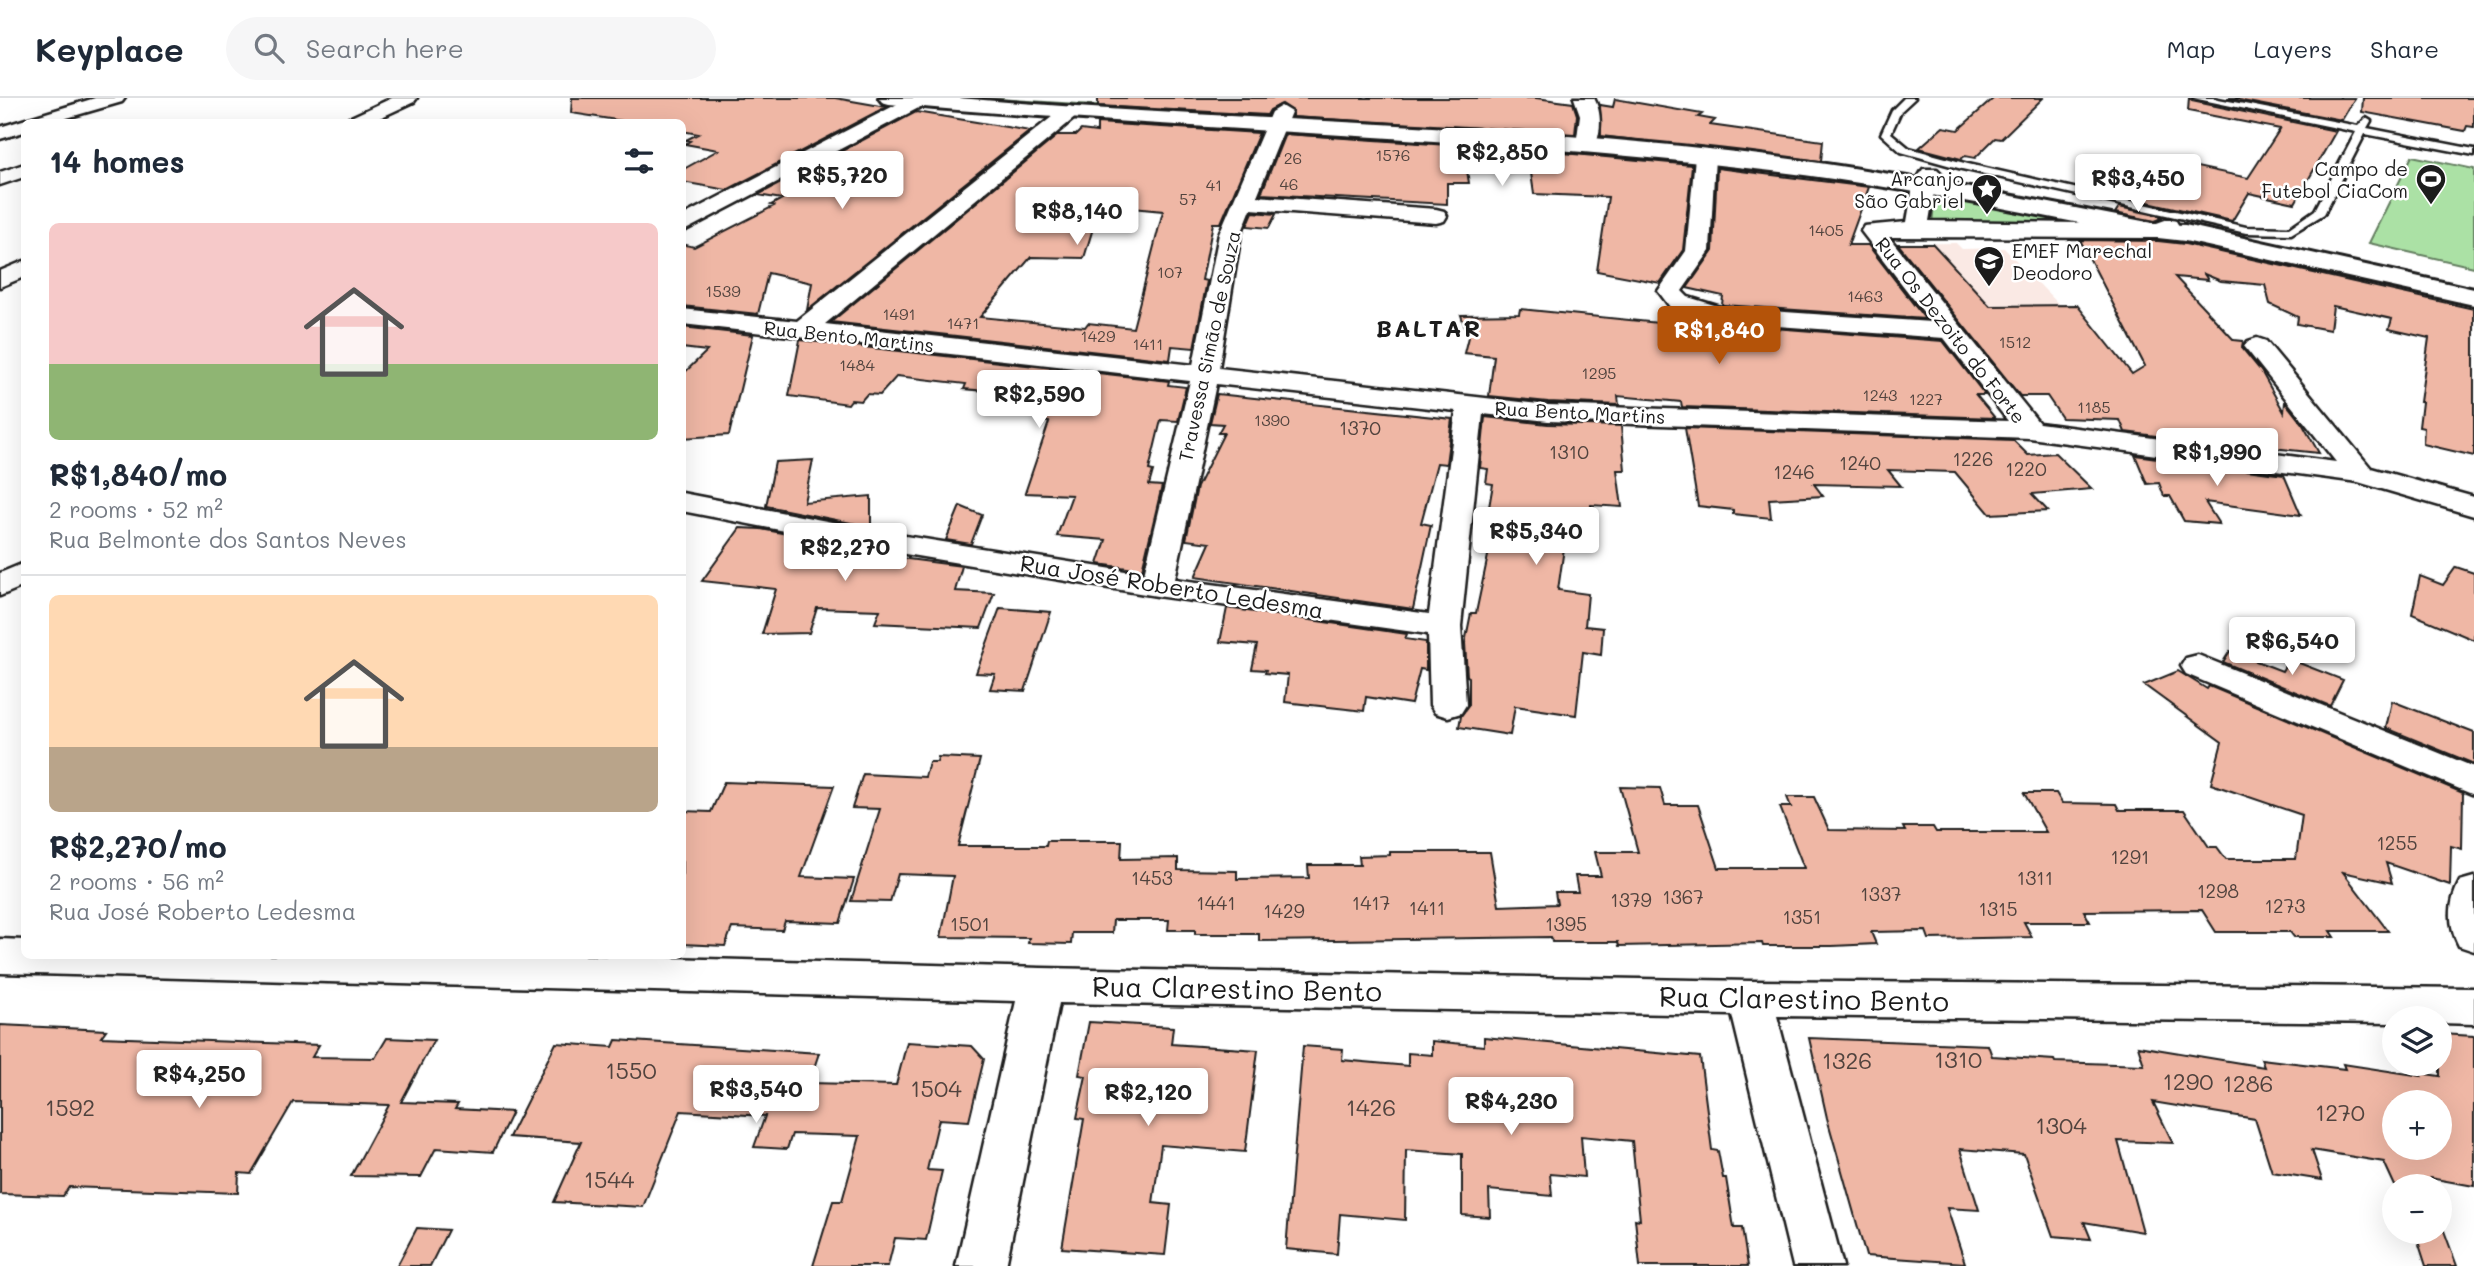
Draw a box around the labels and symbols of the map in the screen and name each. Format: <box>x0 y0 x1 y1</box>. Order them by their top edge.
pin: R$2,850 <box>1437 129 1567 188</box>
house number: 1576 <box>1375 144 1411 165</box>
house number: 26 <box>1284 147 1302 168</box>
pin: R$5,720 <box>777 152 907 211</box>
pin: R$3,450 <box>2073 155 2203 214</box>
place label: Campo de Futebol CiaCom <box>2261 156 2408 203</box>
sports icon: Campo de Futebol CiaCom <box>2414 162 2448 206</box>
place label: Arcanjo São Gabriel <box>1854 166 1964 213</box>
place icon: Arcanjo São Gabriel <box>1970 172 2004 216</box>
house number: 46 <box>1279 173 1299 194</box>
house number: 41 <box>1206 174 1222 195</box>
pin: R$8,140 <box>1012 188 1142 247</box>
house number: 57 <box>1179 188 1197 209</box>
house number: 1405 <box>1808 219 1844 240</box>
street label: Travessa Simão de Souza <box>1172 228 1246 464</box>
street label: Rua Os Dezoito do Forte <box>1870 232 2032 428</box>
place label: EMEF Marechal Deodoro <box>2012 238 2152 285</box>
school or university icon: EMEF Marechal Deodoro <box>1972 244 2006 288</box>
house number: 107 <box>1157 261 1183 282</box>
house number: 1539 <box>705 280 741 301</box>
house number: 1463 <box>1847 285 1883 306</box>
house number: 1491 <box>882 303 916 324</box>
pin: R$1,840 <box>1654 306 1784 366</box>
house number: 1471 <box>947 312 979 333</box>
district label: BALTAR <box>1376 312 1482 343</box>
street label: Rua Bento Martins <box>763 315 935 357</box>
house number: 1429 <box>1081 325 1115 346</box>
house number: 1512 <box>1999 331 2031 352</box>
house number: 1411 <box>1133 333 1163 354</box>
house number: 1484 <box>839 354 875 375</box>
house number: 1295 <box>1582 362 1616 383</box>
pin: R$2,590 <box>974 370 1104 430</box>
house number: 1243 <box>1863 384 1897 405</box>
house number: 1227 <box>1909 388 1943 409</box>
street label: Rua Bento Martins <box>1494 395 1666 429</box>
house number: 1185 <box>2077 396 2111 417</box>
house number: 1390 <box>1254 409 1290 430</box>
house number: 1370 <box>1339 415 1381 440</box>
pin: R$1,990 <box>2152 428 2282 488</box>
house number: 1310 <box>1549 439 1589 464</box>
house number: 1226 <box>1952 446 1994 471</box>
house number: 1240 <box>1839 450 1881 475</box>
house number: 1220 <box>2005 456 2047 481</box>
house number: 1246 <box>1773 459 1815 484</box>
pin: R$5,340 <box>1471 508 1601 567</box>
pin: R$2,270 <box>780 524 910 583</box>
street label: Rua José Roberto Ledesma <box>1018 547 1326 625</box>
pin: R$6,540 <box>2227 618 2357 677</box>
house number: 1255 <box>2376 830 2418 855</box>
house number: 1291 <box>2111 844 2149 869</box>
house number: 1453 <box>1131 865 1173 890</box>
house number: 1311 <box>2017 865 2053 890</box>
house number: 1298 <box>2197 878 2239 903</box>
house number: 1337 <box>1860 881 1902 906</box>
house number: 1367 <box>1662 884 1704 909</box>
house number: 1379 <box>1610 887 1652 912</box>
house number: 1441 <box>1196 890 1236 915</box>
house number: 1417 <box>1352 890 1390 915</box>
house number: 1273 <box>2265 893 2305 918</box>
house number: 1411 <box>1409 895 1445 920</box>
house number: 1315 <box>1978 896 2018 921</box>
house number: 1429 <box>1263 898 1305 923</box>
house number: 1351 <box>1782 904 1822 929</box>
house number: 1501 <box>950 911 990 936</box>
house number: 1395 <box>1545 911 1587 936</box>
street label: Rua Clarestino Bento <box>1092 967 1382 1009</box>
street label: Rua Clarestino Bento <box>1659 977 1949 1019</box>
house number: 1310 <box>1934 1044 1982 1074</box>
house number: 1326 <box>1822 1045 1872 1075</box>
pin: R$4,250 <box>134 1051 264 1110</box>
house number: 1550 <box>605 1055 657 1085</box>
pin: R$3,540 <box>691 1066 821 1125</box>
house number: 1290 <box>2163 1066 2213 1096</box>
pin: R$2,120 <box>1083 1068 1213 1128</box>
house number: 1286 <box>2223 1068 2273 1098</box>
house number: 1504 <box>910 1073 962 1103</box>
pin: R$4,230 <box>1446 1077 1576 1137</box>
house number: 1592 <box>45 1092 95 1122</box>
house number: 1426 <box>1346 1092 1396 1122</box>
house number: 1270 <box>2315 1097 2365 1127</box>
house number: 1304 <box>2035 1110 2087 1140</box>
house number: 1544 <box>584 1164 635 1194</box>

